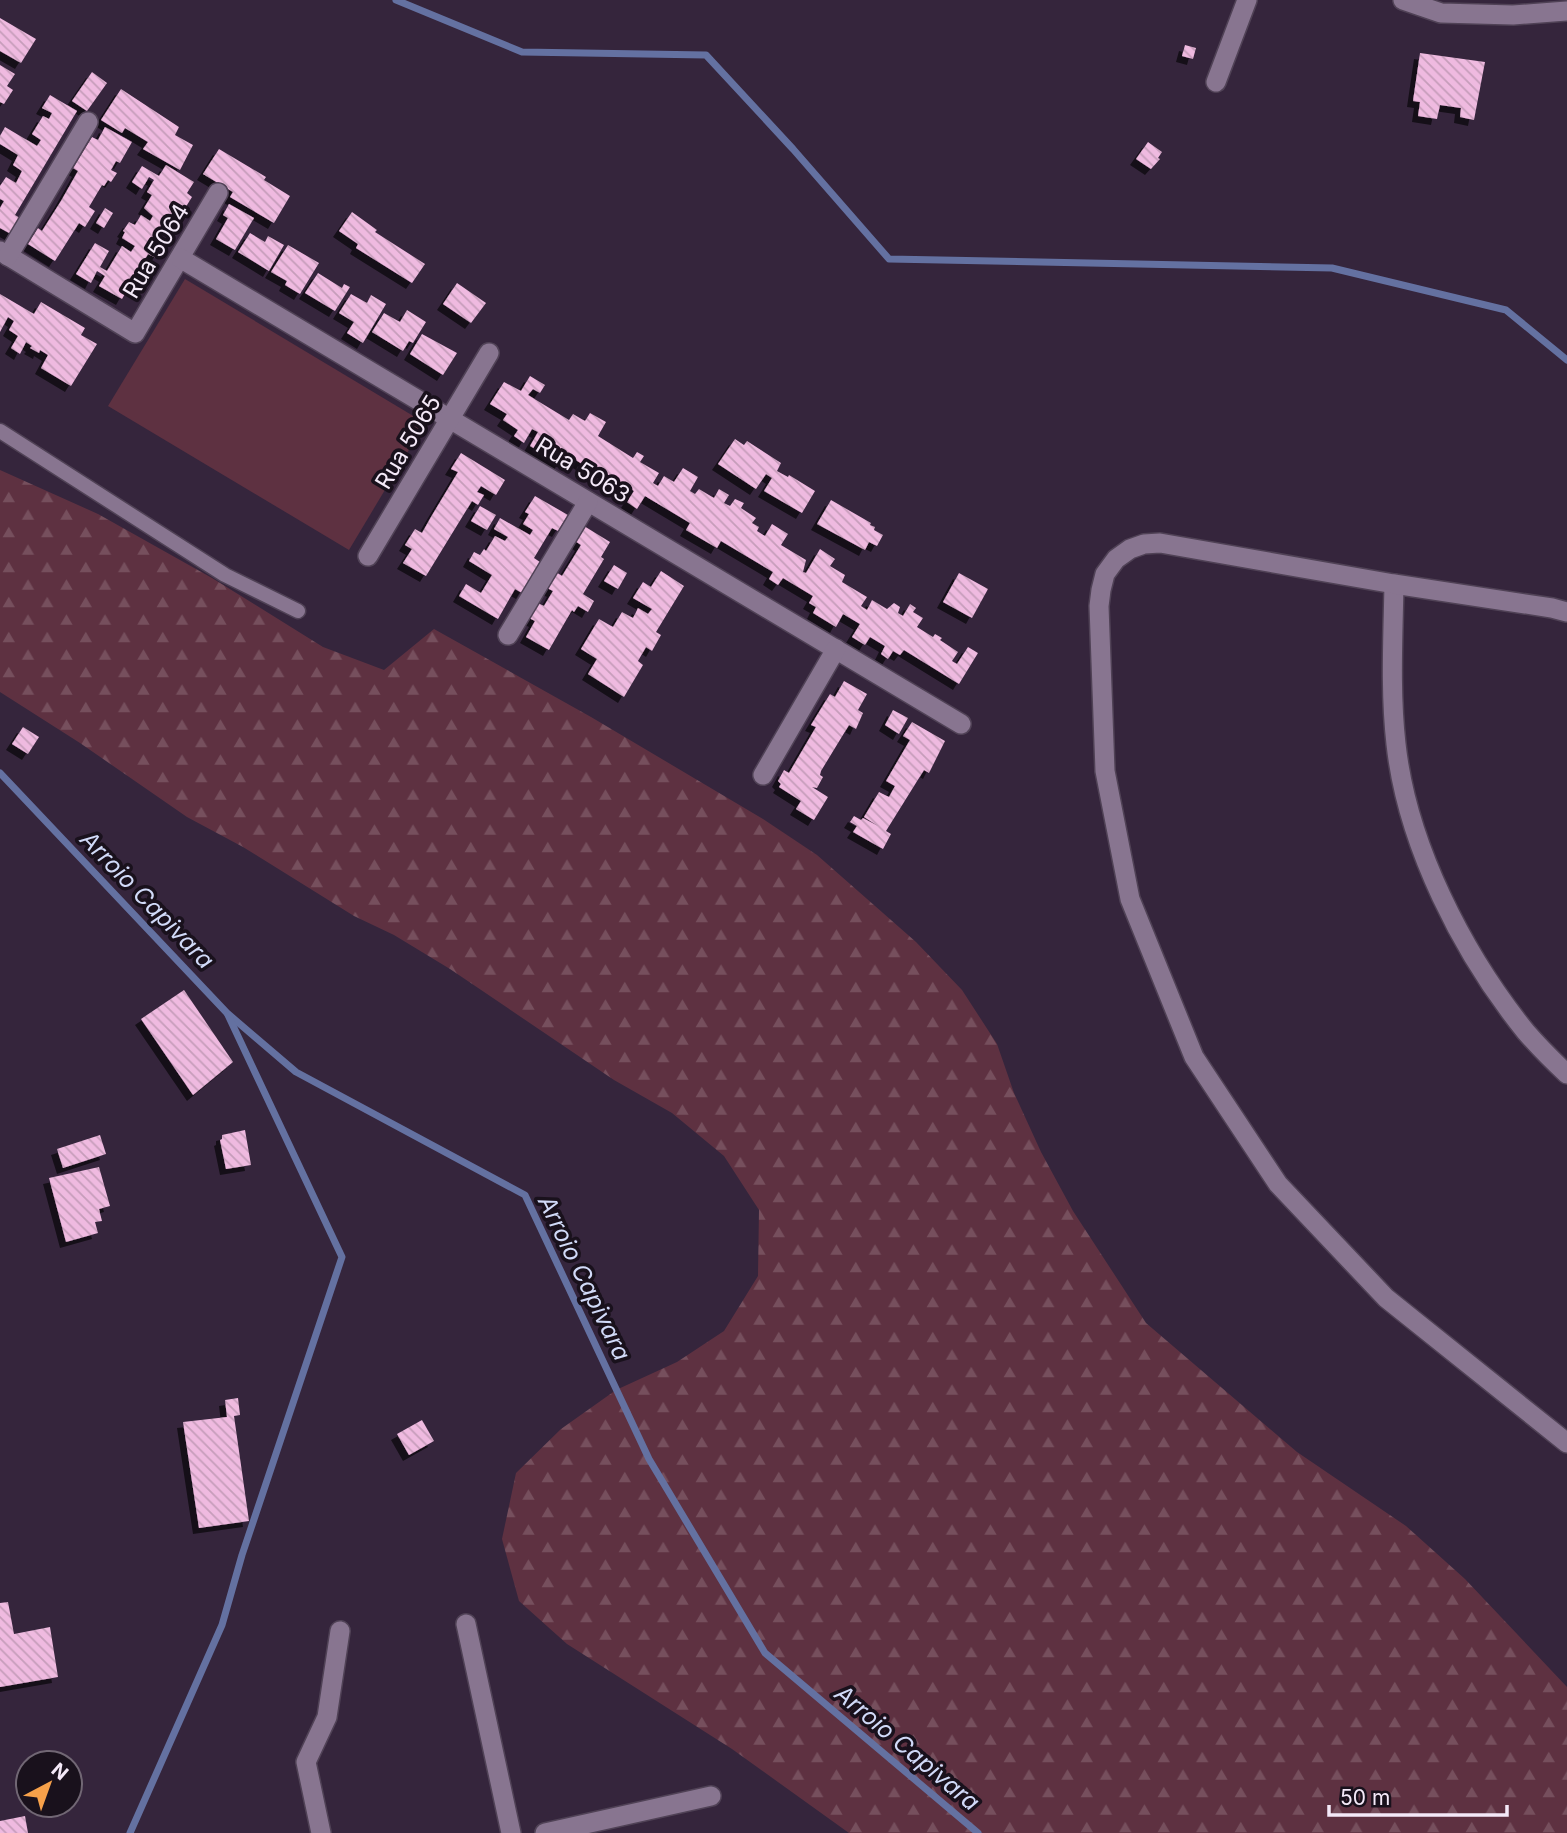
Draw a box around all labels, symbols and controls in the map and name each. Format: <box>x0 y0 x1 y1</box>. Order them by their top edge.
street label: Rua 5064 <box>117 199 195 303</box>
street label: Rua 5065 <box>369 390 447 494</box>
street label: Rua 5063 <box>531 431 635 509</box>
water label: Arroio Capivara <box>74 824 220 974</box>
water label: Arroio Capivara <box>532 1190 637 1365</box>
water label: Arroio Capivara <box>828 1678 986 1817</box>
north arrow <box>14 1749 84 1819</box>
text: N <box>47 1758 73 1785</box>
scale bar <box>1329 1773 1508 1817</box>
text: 50 m <box>1340 1785 1390 1810</box>

